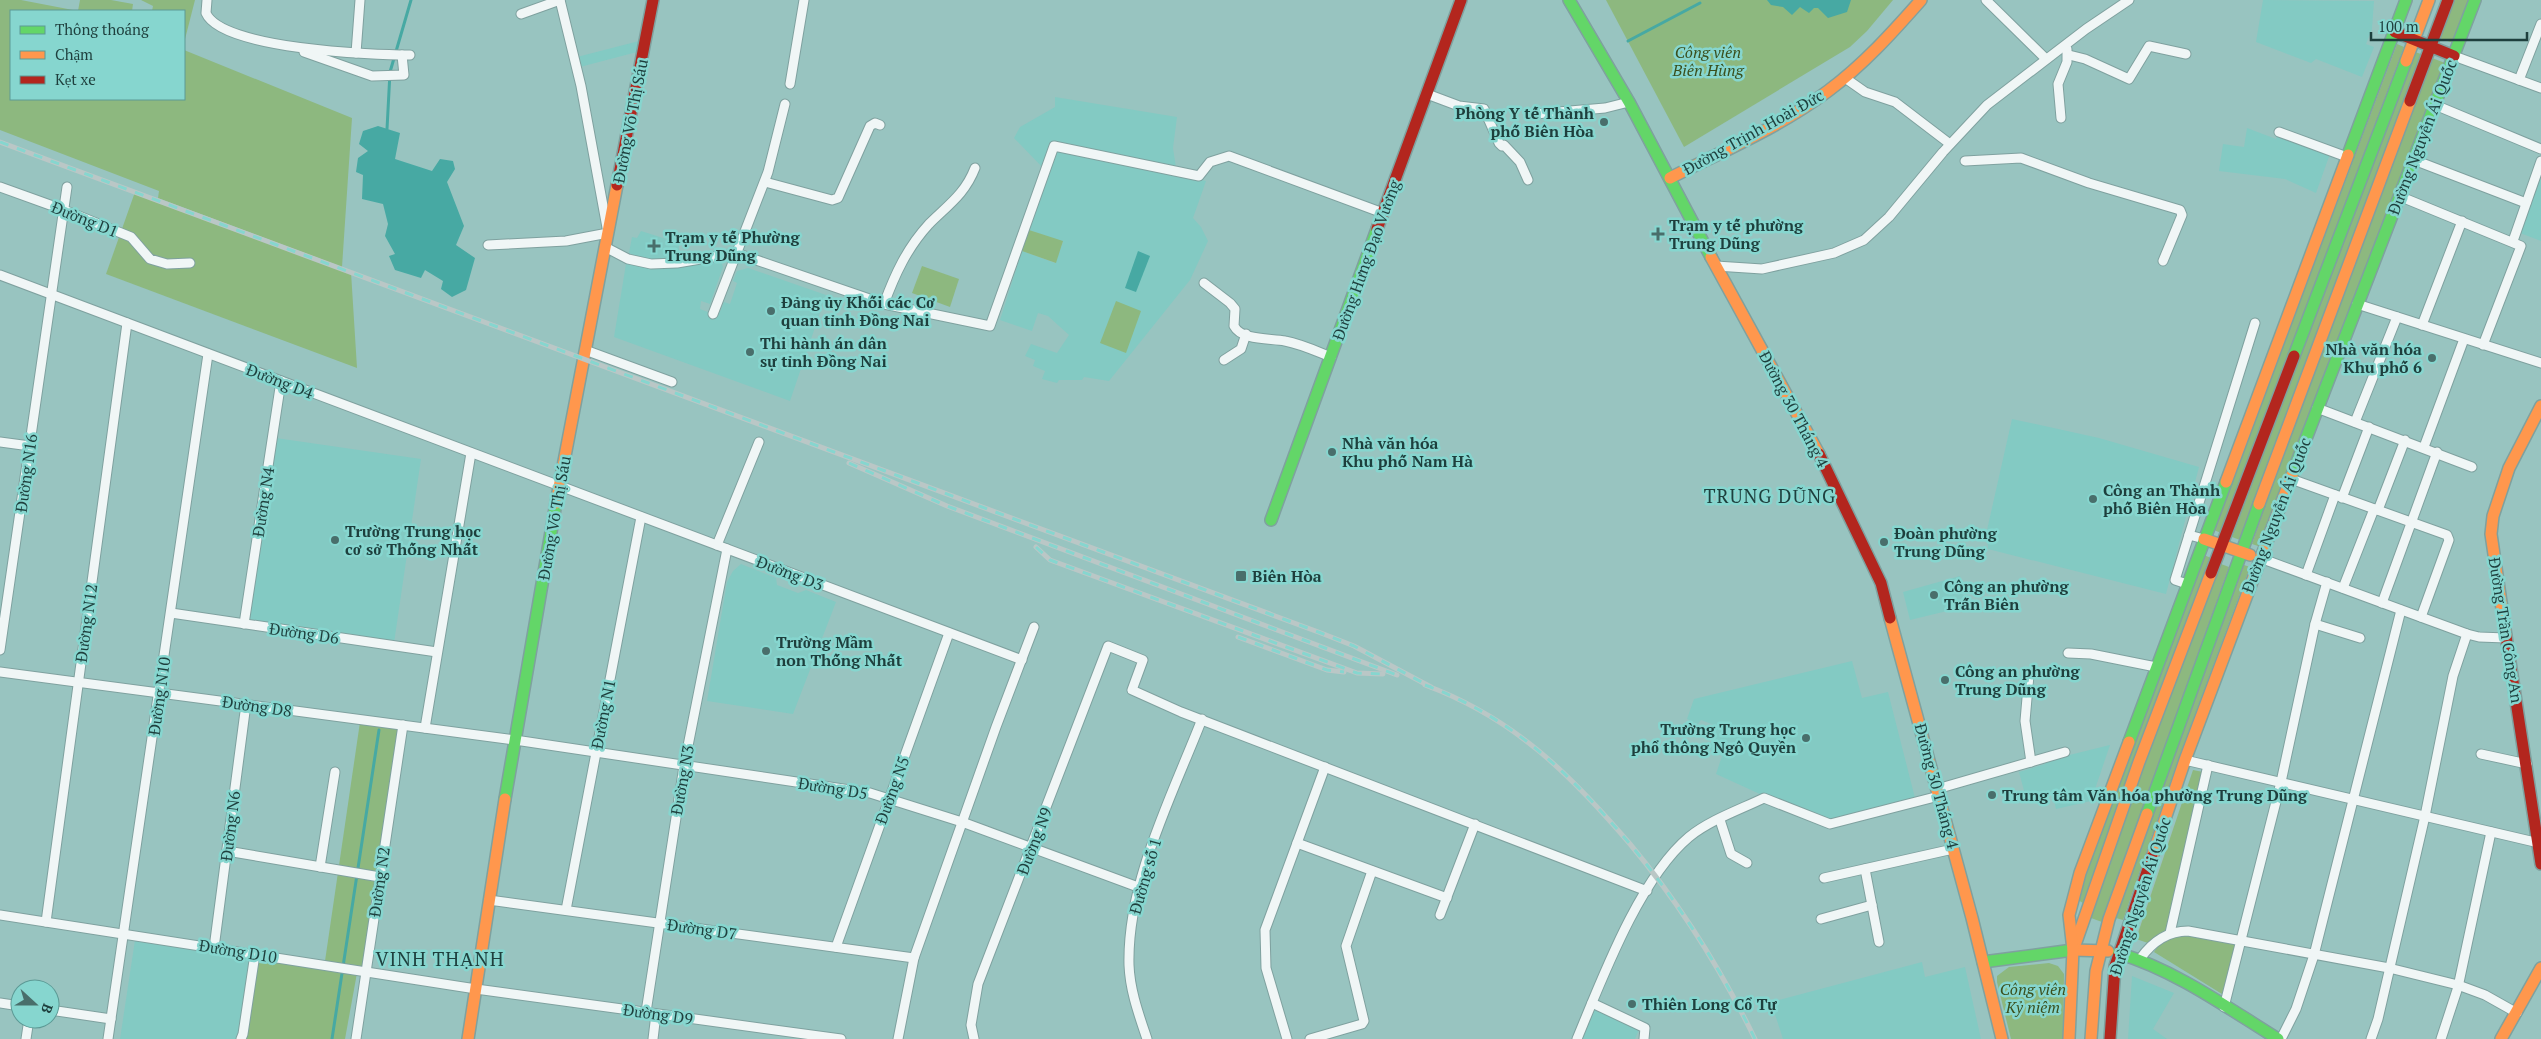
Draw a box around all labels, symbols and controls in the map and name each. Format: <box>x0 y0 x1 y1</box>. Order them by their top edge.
legend <box>10 10 185 100</box>
scale bar <box>2371 10 2527 42</box>
text: 100 m <box>2378 16 2419 36</box>
text: Thông thoáng <box>55 19 150 39</box>
park label: Công viên Biên Hùng <box>1672 41 1745 81</box>
text: Chậm <box>55 44 93 64</box>
street label: Đường Nguyễn Ái Quốc <box>2382 56 2462 218</box>
street label: Đường Võ Thị Sáu <box>607 57 653 185</box>
text: Kẹt xe <box>55 69 96 89</box>
street label: Đường Trịnh Hoài Đức <box>1679 84 1827 180</box>
place label: Phòng Y tế Thành phố Biên Hòa <box>1455 102 1595 142</box>
marker: Phòng Y tế Thành phố Biên Hòa <box>1598 116 1610 128</box>
street label: Đường Hưng Đạo Vương <box>1327 176 1405 343</box>
street label: Đường D1 <box>48 196 122 242</box>
place label: Trạm y tế phường Trung Dũng <box>1669 214 1804 254</box>
place label: Trạm y tế Phường Trung Dũng <box>665 226 801 266</box>
marker: Trạm y tế phường Trung Dũng <box>1651 227 1665 241</box>
marker: Trạm y tế Phường Trung Dũng <box>647 239 661 253</box>
place label: Đảng ủy Khối các Cơ quan tỉnh Đồng Nai <box>781 291 935 331</box>
marker: Đảng ủy Khối các Cơ quan tỉnh Đồng Nai <box>765 305 777 317</box>
place label: Thi hành án dân sự tỉnh Đồng Nai <box>760 332 888 372</box>
place label: Nhà văn hóa Khu phố 6 <box>2326 338 2422 378</box>
marker: Thi hành án dân sự tỉnh Đồng Nai <box>744 346 756 358</box>
street label: Đường 30 Tháng 4 <box>1754 347 1834 471</box>
marker: Nhà văn hóa Khu phố 6 <box>2426 352 2438 364</box>
street label: Đường D4 <box>243 358 317 404</box>
street label: Đường N16 <box>10 432 42 514</box>
place label: Nhà văn hóa Khu phố Nam Hà <box>1342 432 1473 472</box>
street label: Đường Nguyễn Ái Quốc <box>2236 434 2316 596</box>
marker: Nhà văn hóa Khu phố Nam Hà <box>1326 446 1338 458</box>
street label: Đường Võ Thị Sáu <box>532 454 576 582</box>
street label: Đường N4 <box>247 465 279 539</box>
place label: Công an Thành phố Biên Hòa <box>2103 479 2221 519</box>
district label: TRUNG DŨNG <box>1704 483 1836 508</box>
marker: Công an Thành phố Biên Hòa <box>2087 493 2099 505</box>
place label: Trường Trung học cơ sở Thống Nhất <box>345 520 481 560</box>
place label: Đoàn phường Trung Dũng <box>1894 522 1998 562</box>
marker: Trường Trung học cơ sở Thống Nhất <box>329 534 341 546</box>
marker: Đoàn phường Trung Dũng <box>1878 536 1890 548</box>
street label: Đường D3 <box>753 550 827 596</box>
street label: Đường Trần Công An <box>2484 556 2528 705</box>
place label: Biên Hòa <box>1252 565 1322 587</box>
marker: Biên Hòa <box>1234 569 1248 583</box>
place label: Công an phường Trấn Biên <box>1944 575 2070 615</box>
street label: Đường N12 <box>70 582 102 664</box>
marker: Công an phường Trấn Biên <box>1928 589 1940 601</box>
street label: Đường D6 <box>268 617 341 649</box>
place label: Trường Mầm non Thống Nhất <box>776 631 903 671</box>
marker: Trường Mầm non Thống Nhất <box>760 645 772 657</box>
street label: Đường N10 <box>143 655 175 737</box>
place label: Công an phường Trung Dũng <box>1955 660 2081 700</box>
marker: Công an phường Trung Dũng <box>1939 674 1951 686</box>
street label: Đường N1 <box>585 677 621 751</box>
street label: Đường D8 <box>221 690 293 722</box>
place label: Trường Trung học phổ thông Ngô Quyền <box>1631 718 1797 758</box>
street label: Đường 30 Tháng 4 <box>1910 721 1964 852</box>
marker: Trường Trung học phổ thông Ngô Quyền <box>1800 732 1812 744</box>
street label: Đường N3 <box>665 743 699 817</box>
street label: Đường N5 <box>870 753 914 827</box>
street label: Đường D5 <box>797 772 869 804</box>
place label: Trung tâm Văn hóa phường Trung Dũng <box>2002 784 2308 806</box>
street label: Đường N6 <box>215 789 245 862</box>
marker: Trung tâm Văn hóa phường Trung Dũng <box>1986 789 1998 801</box>
street label: Đường N9 <box>1011 804 1057 878</box>
street label: Đường Nguyễn Ái Quốc <box>2104 814 2176 978</box>
street label: Đường số 1 <box>1124 835 1166 917</box>
street label: Đường N2 <box>363 846 395 918</box>
street label: Đường D7 <box>666 913 738 945</box>
street label: Đường D10 <box>197 934 279 968</box>
district label: VINH THẠNH <box>375 946 505 971</box>
park label: Công viên Kỷ niệm <box>2000 978 2066 1018</box>
north arrow <box>10 979 60 1029</box>
place label: Thiên Long Cổ Tự <box>1642 993 1777 1015</box>
street label: Đường D9 <box>622 998 694 1030</box>
marker: Thiên Long Cổ Tự <box>1626 998 1638 1010</box>
text: B <box>37 1001 58 1016</box>

